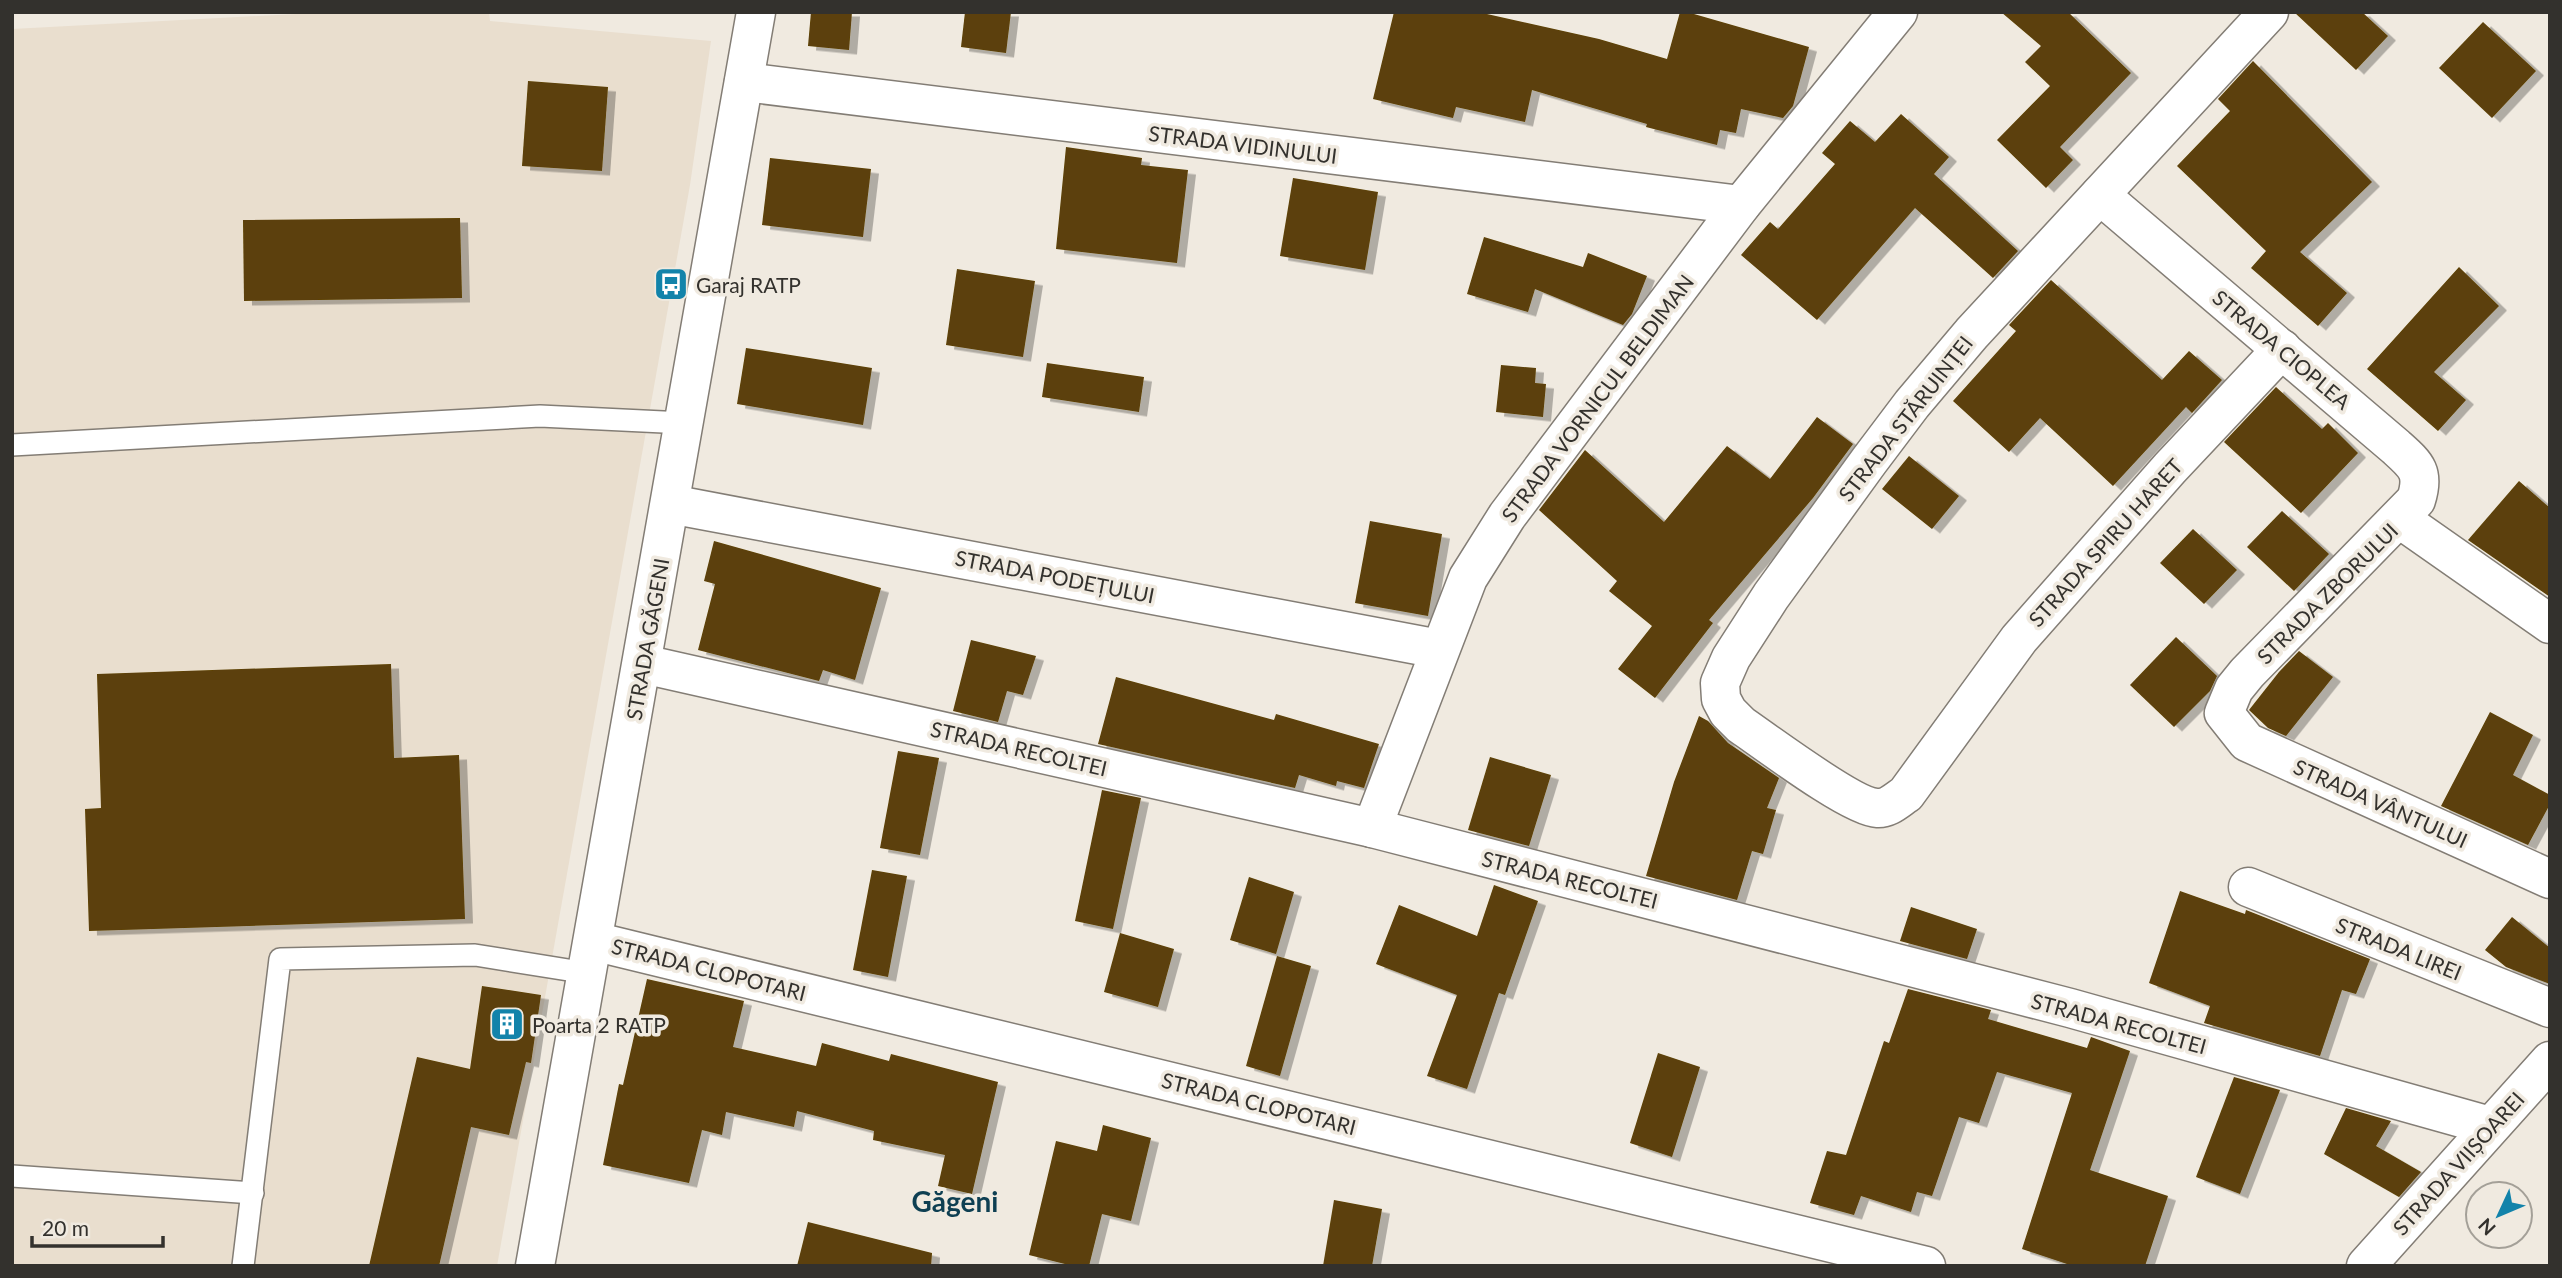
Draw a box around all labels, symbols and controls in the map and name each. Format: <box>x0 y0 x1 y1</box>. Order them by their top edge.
street label: STRADA VIDINULUI <box>1147 120 1339 168</box>
bus stop icon: Garaj RATP <box>652 265 690 303</box>
street label: STRADA VORNICUL BELDIMAN <box>1496 269 1698 527</box>
place label: Garaj RATP <box>696 272 801 297</box>
street label: STRADA CIOPLEA <box>2208 284 2357 414</box>
street label: STRADA STĂRUINȚEI <box>1833 330 1977 506</box>
street label: STRADA SPIRU HARET <box>2023 452 2187 631</box>
street label: STRADA ZBORULUI <box>2251 517 2403 669</box>
street label: STRADA PODEȚULUI <box>953 544 1157 608</box>
street label: STRADA GĂGENI <box>620 556 674 722</box>
street label: STRADA RECOLTEI <box>928 716 1110 780</box>
street label: STRADA VÂNTULUI <box>2290 753 2472 853</box>
street label: STRADA RECOLTEI <box>1479 845 1661 913</box>
street label: STRADA LIREI <box>2332 911 2466 985</box>
street label: STRADA CLOPOTARI <box>609 933 809 1005</box>
street label: STRADA RECOLTEI <box>2029 988 2209 1058</box>
building icon: Poarta 2 RATP <box>488 1005 526 1043</box>
place label: Poarta 2 RATP <box>532 1012 666 1037</box>
street label: STRADA CLOPOTARI <box>1159 1067 1359 1139</box>
street label: STRADA VIIȘOAREI <box>2387 1086 2529 1240</box>
north arrow <box>2464 1180 2534 1250</box>
district label: Găgeni <box>912 1184 998 1218</box>
scale bar <box>32 1204 163 1248</box>
text: N <box>2473 1214 2500 1240</box>
text: 20 m <box>42 1215 89 1240</box>

